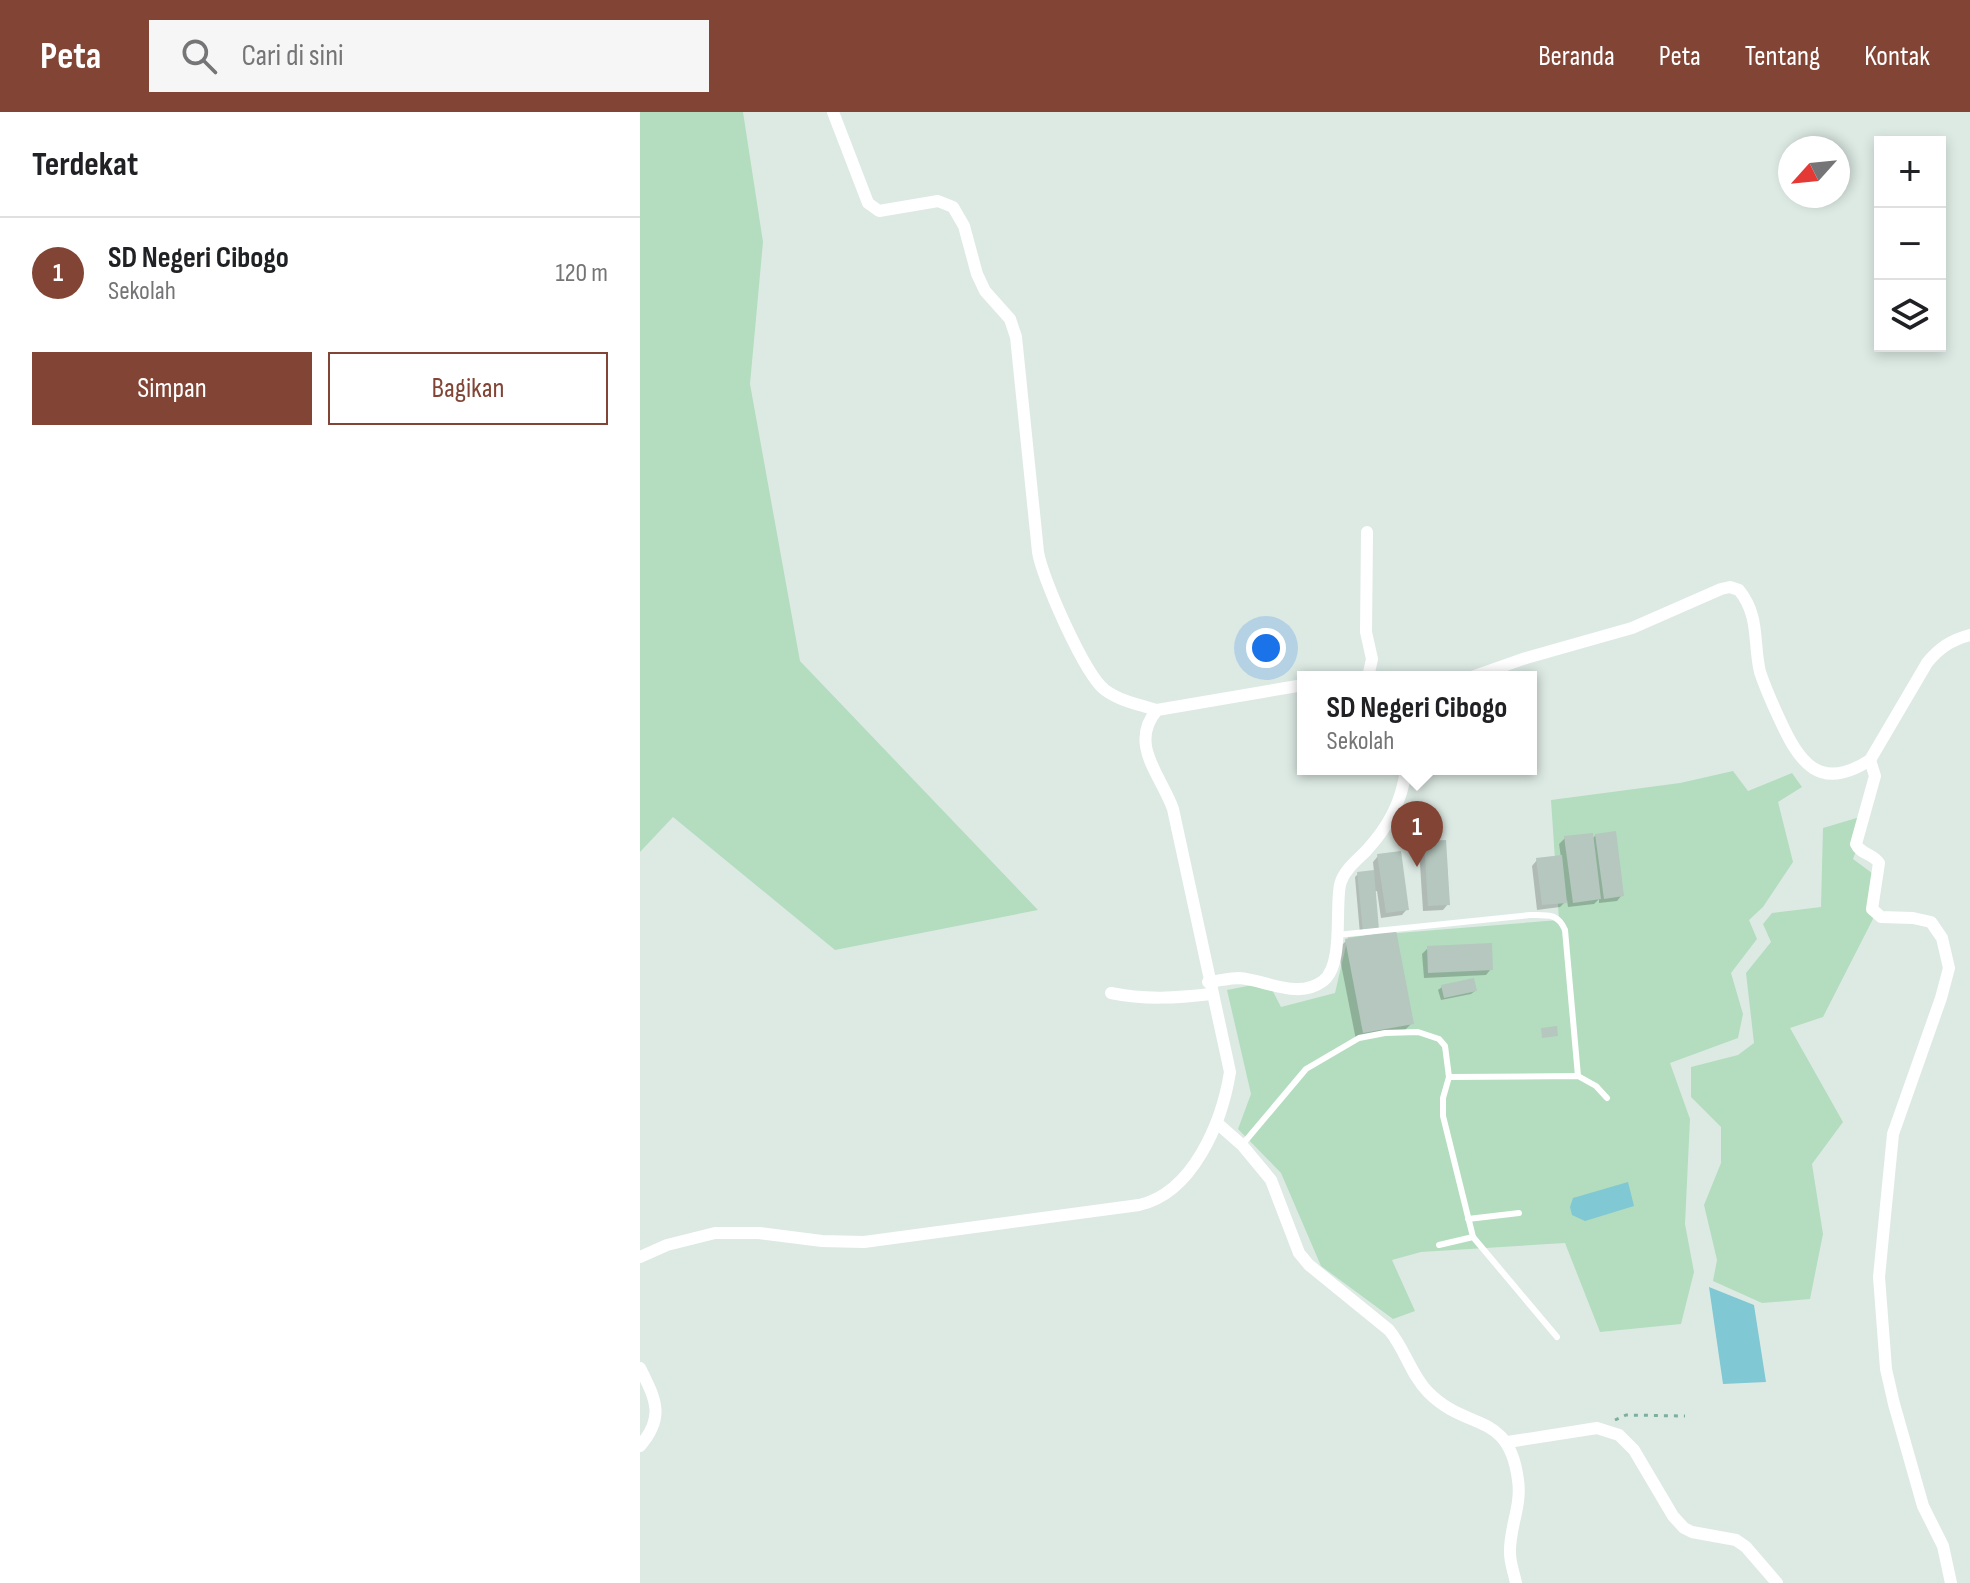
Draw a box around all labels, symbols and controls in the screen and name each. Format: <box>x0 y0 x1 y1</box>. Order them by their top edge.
search box <box>149 20 709 92</box>
text: Peta <box>40 34 101 79</box>
icon: search <box>177 34 221 78</box>
text: Cari di sini <box>241 38 344 74</box>
text: Beranda <box>1538 40 1615 73</box>
text: Peta <box>1659 40 1701 73</box>
text: Tentang <box>1745 40 1820 73</box>
text: Kontak <box>1864 40 1930 73</box>
north arrow <box>1778 136 1850 208</box>
map controls <box>1874 136 1946 352</box>
button: + <box>1874 136 1946 208</box>
text: Terdekat <box>32 144 138 185</box>
button: − <box>1874 208 1946 280</box>
text: SD Negeri Cibogo <box>108 240 289 276</box>
text: 1 <box>53 258 63 289</box>
text: 120 m <box>555 258 608 289</box>
text: Sekolah <box>108 276 176 307</box>
button: layers <box>1874 280 1946 352</box>
button: Simpan <box>32 352 312 425</box>
button: Bagikan <box>328 352 608 425</box>
your location <box>1246 628 1286 668</box>
popup <box>1297 671 1537 775</box>
text: SD Negeri Cibogo <box>1327 690 1507 726</box>
text: Sekolah <box>1327 726 1394 757</box>
pin: 1 <box>1391 801 1443 867</box>

